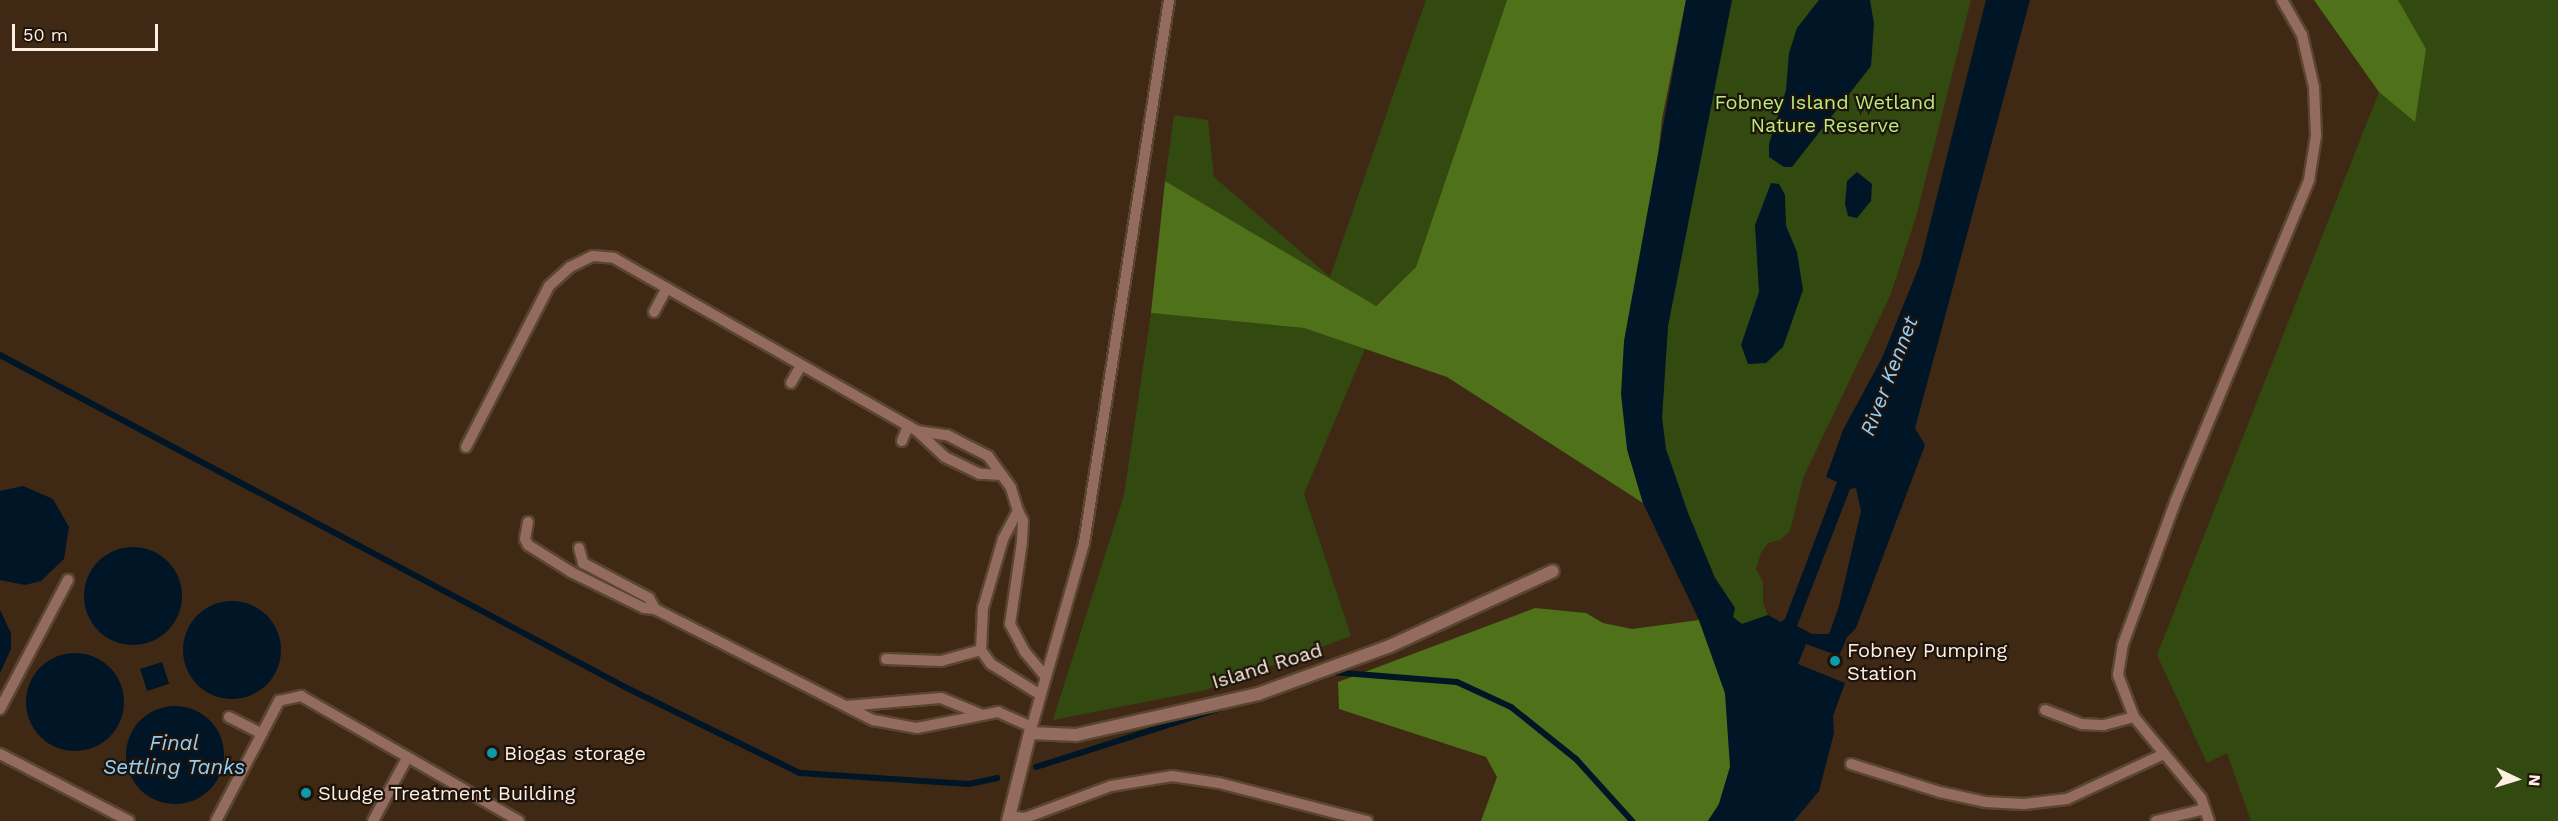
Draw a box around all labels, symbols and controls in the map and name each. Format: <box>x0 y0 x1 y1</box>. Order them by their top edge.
scale bar <box>15 12 160 50</box>
text: 50 m <box>23 24 68 45</box>
park label: Fobney Island Wetland Nature Reserve <box>1714 91 1936 138</box>
water label: River Kennet <box>1855 313 1923 439</box>
street label: Island Road <box>1209 638 1325 694</box>
place label: Fobney Pumping Station <box>1847 638 2008 685</box>
marker: Fobney Pumping Station <box>1828 654 1842 668</box>
water label: Final Settling Tanks <box>103 730 245 780</box>
place label: Biogas storage <box>504 741 646 765</box>
marker: Biogas storage <box>485 746 499 760</box>
north arrow <box>2486 749 2546 809</box>
text: N <box>2525 774 2544 787</box>
place label: Sludge Treatment Building <box>318 781 576 805</box>
marker: Sludge Treatment Building <box>299 786 313 800</box>

